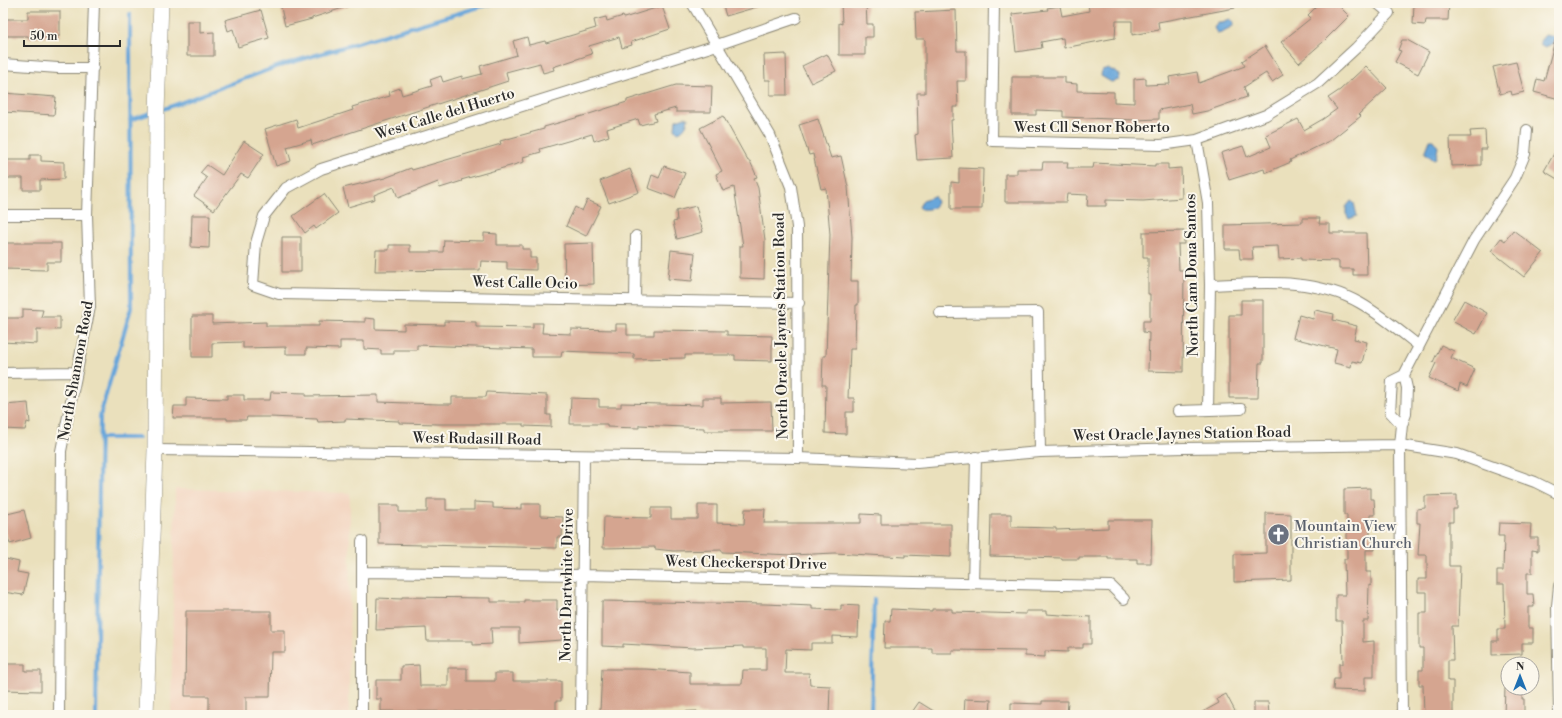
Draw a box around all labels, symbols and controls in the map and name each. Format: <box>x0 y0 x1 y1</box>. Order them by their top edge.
scale bar <box>24 22 120 48</box>
text: 50 m <box>30 29 58 44</box>
street label: West Calle del Huerto <box>372 84 517 145</box>
street label: West Cll Senor Roberto <box>1013 118 1170 137</box>
street label: North Cam Dona Santos <box>1181 193 1203 357</box>
street label: North Oracle Jaynes Station Road <box>770 212 792 439</box>
street label: West Calle Ocio <box>471 273 578 293</box>
street label: North Shannon Road <box>54 299 98 443</box>
street label: West Oracle Jaynes Station Road <box>1072 423 1292 445</box>
street label: West Rudasill Road <box>412 428 542 450</box>
street label: North Dartwhite Drive <box>556 508 578 662</box>
place label: Mountain View Christian Church <box>1294 517 1412 553</box>
church icon: Mountain View Christian Church <box>1266 522 1292 548</box>
street label: West Checkerspot Drive <box>664 552 827 574</box>
north arrow <box>1500 656 1540 696</box>
text: N <box>1516 660 1525 674</box>

